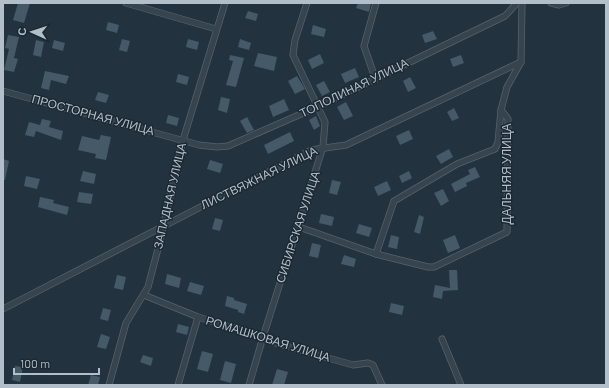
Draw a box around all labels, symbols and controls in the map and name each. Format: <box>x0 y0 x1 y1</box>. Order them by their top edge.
north arrow <box>12 12 52 52</box>
text: С <box>15 27 28 36</box>
street label: ТОПОЛИНАЯ УЛИЦА <box>297 55 410 120</box>
street label: ПРОСТОРНАЯ УЛИЦА <box>30 91 156 138</box>
street label: ДАЛЬНЯЯ УЛИЦА <box>499 123 514 225</box>
street label: ЗАПАДНАЯ УЛИЦА <box>150 141 189 250</box>
street label: ЛИСТВЯЖНАЯ УЛИЦА <box>198 143 320 212</box>
street label: СИБИРСКАЯ УЛИЦА <box>272 169 323 285</box>
street label: РОМАШКОВАЯ УЛИЦА <box>204 312 332 365</box>
scale bar <box>14 350 99 376</box>
text: 100 m <box>20 356 50 370</box>

